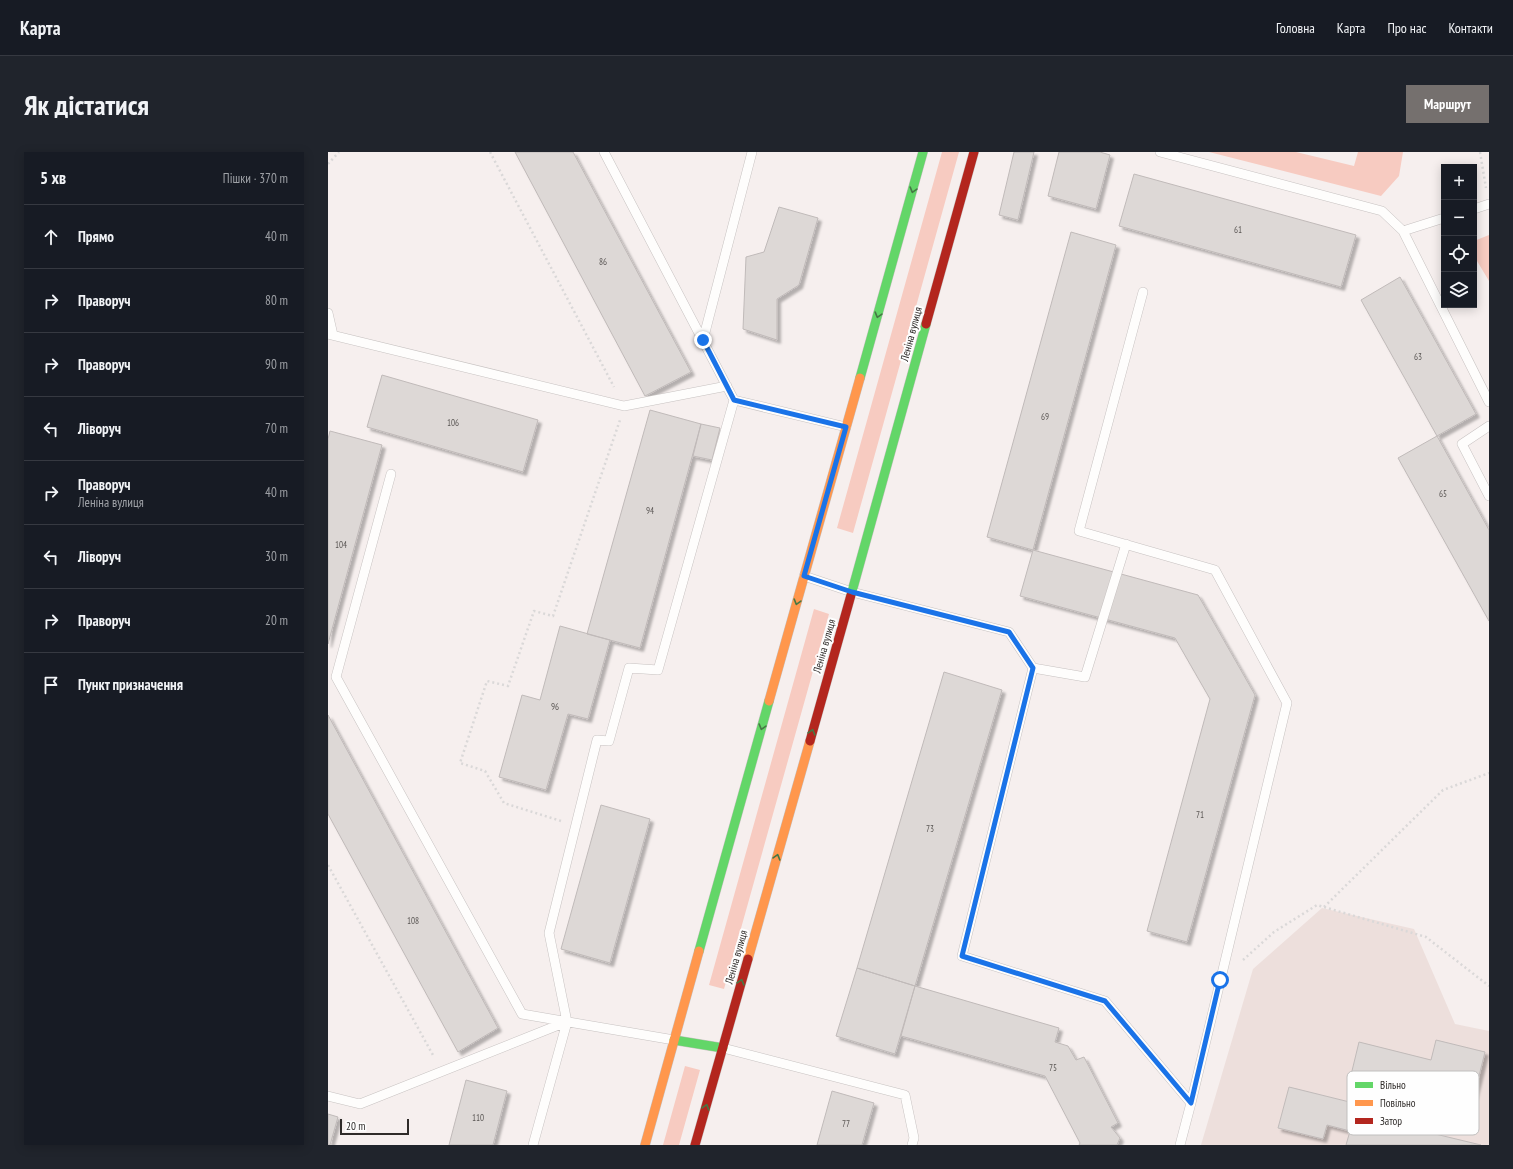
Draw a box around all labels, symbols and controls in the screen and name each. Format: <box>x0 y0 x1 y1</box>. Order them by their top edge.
text: Карта <box>20 16 61 40</box>
text: Головна <box>1276 19 1315 37</box>
text: Карта <box>1337 19 1365 37</box>
text: Про нас <box>1387 19 1427 37</box>
text: Контакти <box>1449 19 1493 37</box>
button: Маршрут <box>1406 85 1489 123</box>
text: Як дістатися <box>24 86 149 123</box>
map controls <box>1441 164 1477 308</box>
button: + <box>1441 164 1477 200</box>
text: 5 хв <box>40 167 66 189</box>
text: Пішки · 370 m <box>223 170 288 187</box>
one-way arrow <box>909 186 917 193</box>
button: − <box>1441 200 1477 236</box>
house number: 61 <box>1234 224 1242 235</box>
icon: ahead <box>40 226 62 248</box>
text: Прямо <box>78 227 114 246</box>
text: 40 m <box>265 228 288 245</box>
button: locate <box>1441 236 1477 272</box>
house number: 86 <box>599 256 607 267</box>
button: layers <box>1441 272 1477 308</box>
icon: right <box>40 290 62 312</box>
text: Праворуч <box>78 291 131 310</box>
text: 80 m <box>265 292 288 309</box>
street label: Леніна вулиця <box>897 305 925 364</box>
one-way arrow <box>874 311 882 318</box>
route end <box>694 331 712 349</box>
house number: 63 <box>1414 351 1422 362</box>
icon: right <box>40 354 62 376</box>
text: Праворуч <box>78 355 131 374</box>
text: 90 m <box>265 356 288 373</box>
house number: 69 <box>1041 411 1049 422</box>
house number: 106 <box>447 417 459 428</box>
icon: left <box>40 418 62 440</box>
text: Ліворуч <box>78 419 121 438</box>
text: 70 m <box>265 420 288 437</box>
text: Праворуч <box>78 475 131 494</box>
icon: right <box>40 482 62 504</box>
text: 40 m <box>265 484 288 501</box>
house number: 65 <box>1439 488 1447 499</box>
text: Леніна вулиця <box>78 494 144 511</box>
house number: 94 <box>646 505 654 516</box>
house number: 104 <box>335 539 347 550</box>
icon: left <box>40 546 62 568</box>
text: Ліворуч <box>78 547 121 566</box>
text: 30 m <box>265 548 288 565</box>
one-way arrow <box>793 598 802 605</box>
icon: right <box>40 610 62 632</box>
text: Праворуч <box>78 611 131 630</box>
text: 20 m <box>265 612 288 629</box>
street label: Леніна вулиця <box>809 617 838 676</box>
icon: arrive <box>40 674 62 696</box>
text: Пункт призначення <box>78 675 183 694</box>
house number: 96 <box>551 701 559 712</box>
one-way arrow <box>758 723 767 730</box>
one-way arrow <box>807 729 816 736</box>
house number: 71 <box>1196 809 1204 820</box>
house number: 73 <box>926 823 934 834</box>
one-way arrow <box>772 854 781 861</box>
house number: 108 <box>407 915 419 926</box>
street label: Леніна вулиця <box>721 928 750 987</box>
route start <box>1211 971 1229 989</box>
one-way arrow <box>736 979 745 986</box>
house number: 75 <box>1049 1062 1057 1073</box>
legend <box>1347 1071 1479 1135</box>
text: Вільно <box>1380 1078 1406 1092</box>
text: Повільно <box>1380 1096 1416 1110</box>
one-way arrow <box>701 1104 710 1111</box>
house number: 110 <box>472 1112 484 1123</box>
text: Затор <box>1380 1114 1402 1128</box>
scale bar <box>340 1117 409 1136</box>
house number: 77 <box>842 1118 850 1129</box>
text: 20 m <box>346 1119 365 1133</box>

